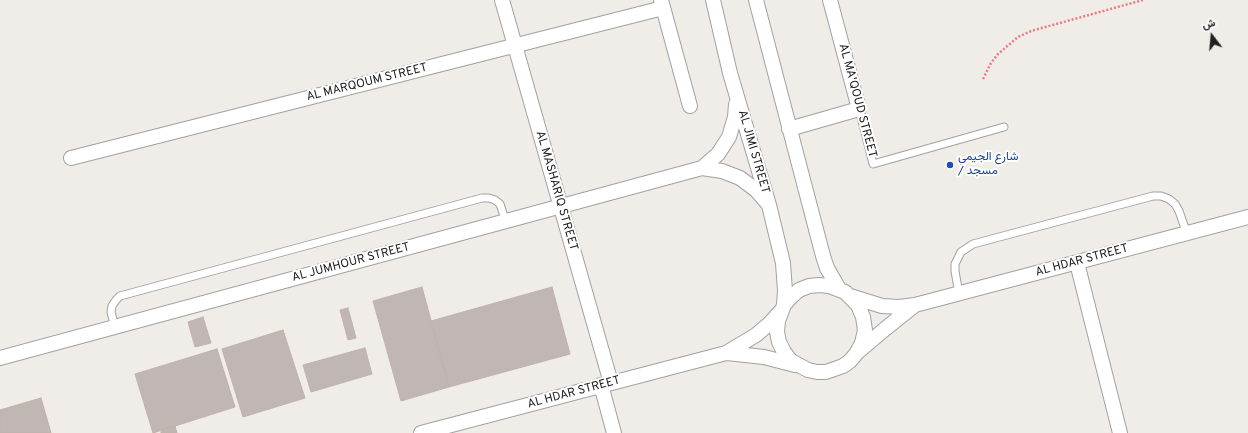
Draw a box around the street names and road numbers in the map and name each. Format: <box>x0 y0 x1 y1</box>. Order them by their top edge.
street label: AL MA'QOUD STREET <box>835 42 879 160</box>
street label: AL MARQOUM STREET <box>305 61 429 105</box>
street label: AL JIMI STREET <box>734 109 772 195</box>
street label: AL MASHARIQ STREET <box>532 129 580 253</box>
street label: AL JUMHOUR STREET <box>291 240 411 286</box>
street label: AL HDAR STREET <box>1034 242 1130 280</box>
street label: AL HDAR STREET <box>526 374 622 412</box>

